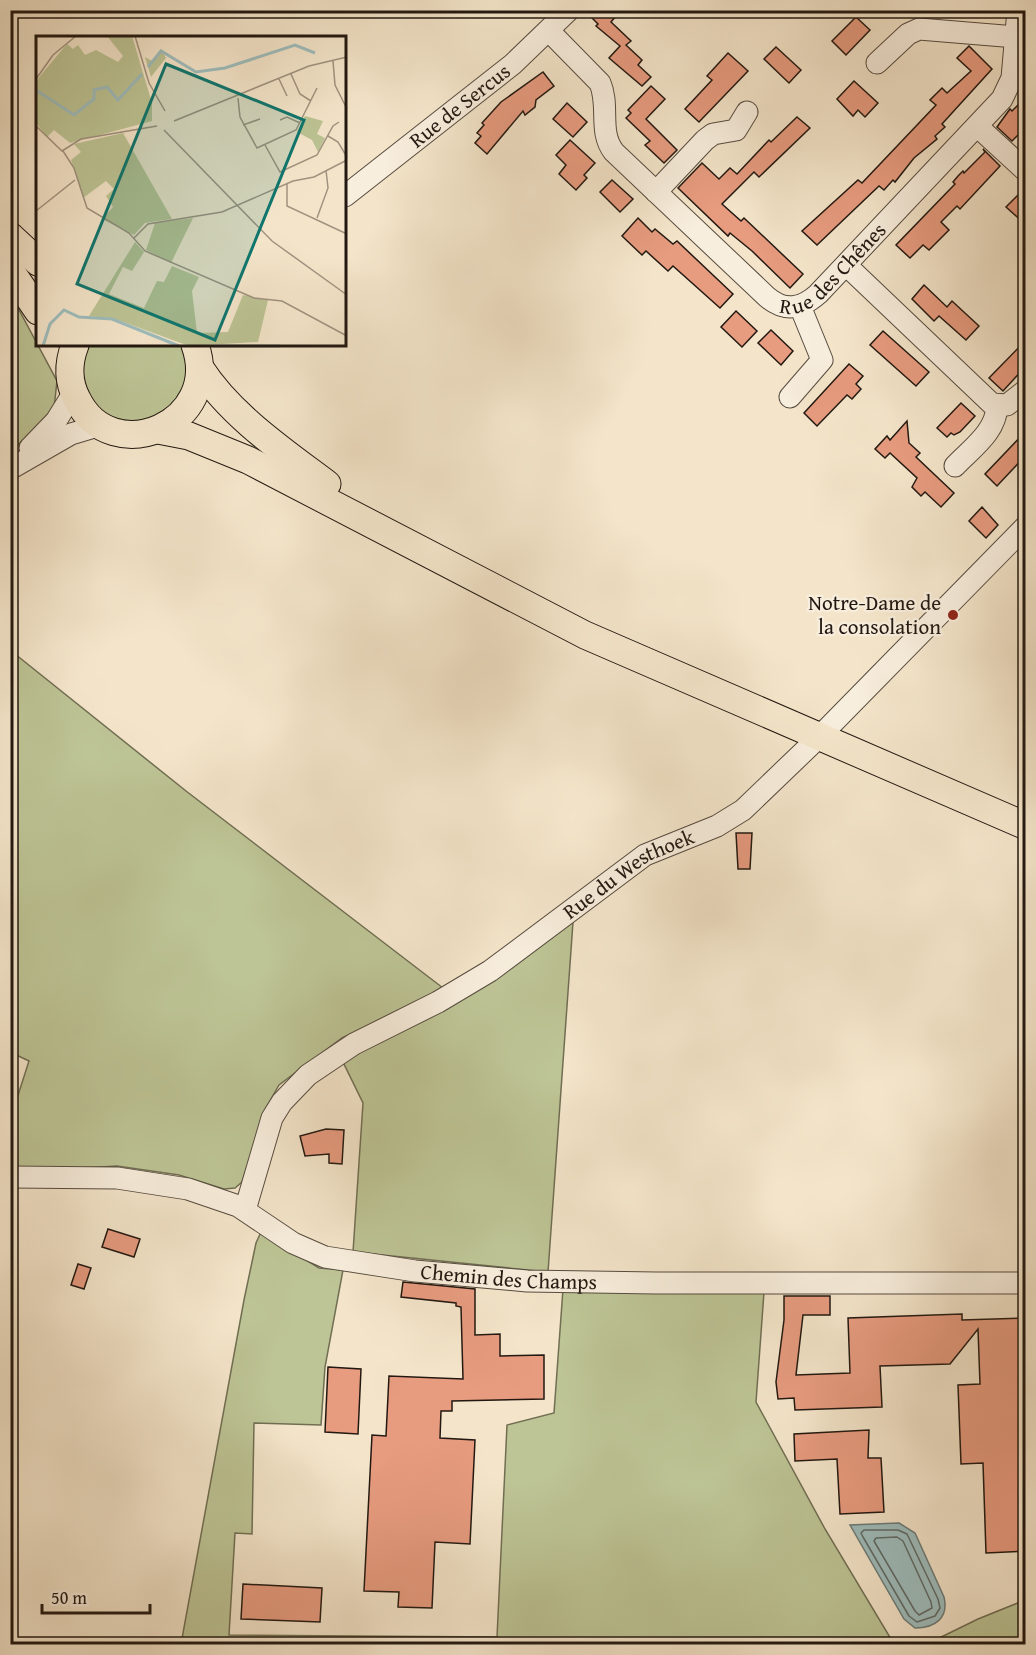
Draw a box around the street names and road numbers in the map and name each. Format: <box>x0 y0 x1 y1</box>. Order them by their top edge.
street label: Rue de Sercus <box>402 56 517 155</box>
street label: Rue des Chênes <box>778 215 893 322</box>
street label: Rue du Westhoek <box>556 821 699 926</box>
street label: Chemin des Champs <box>419 1256 597 1297</box>

